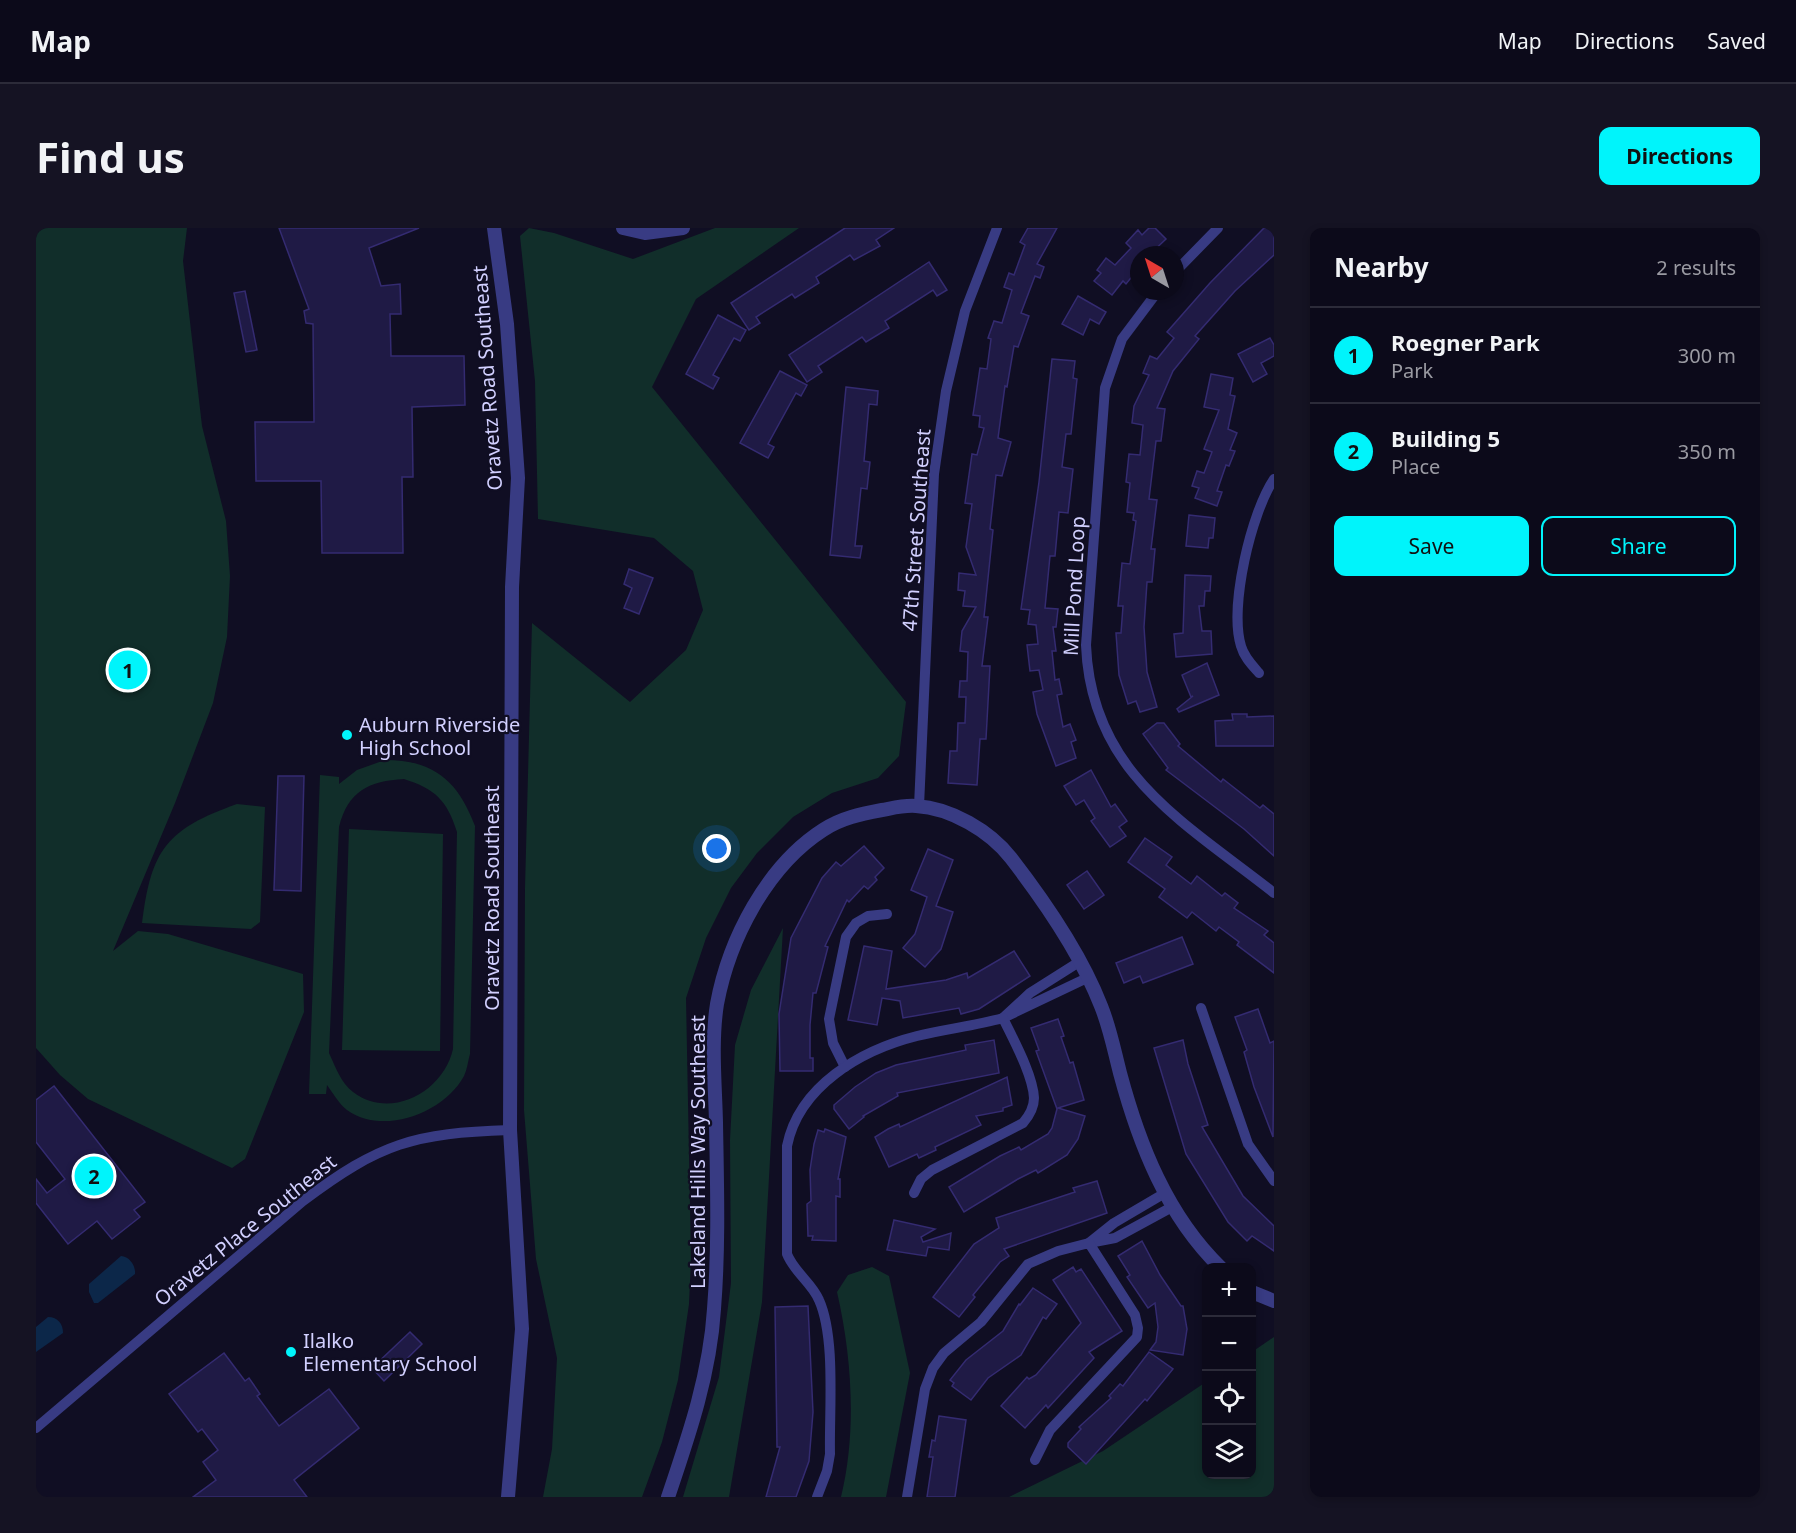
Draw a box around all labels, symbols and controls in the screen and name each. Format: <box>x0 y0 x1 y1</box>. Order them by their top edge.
text: Map <box>30 22 91 60</box>
text: Map <box>1498 27 1542 55</box>
text: Directions <box>1575 27 1674 55</box>
text: Saved <box>1707 27 1766 55</box>
button: Directions <box>1599 127 1760 185</box>
text: Find us <box>36 128 185 185</box>
north arrow <box>1130 246 1184 300</box>
text: Nearby <box>1334 249 1429 285</box>
text: 2 results <box>1656 254 1736 281</box>
street label: Oravetz Road Southeast <box>466 265 508 491</box>
text: Roegner Park <box>1391 327 1540 357</box>
text: 1 <box>1348 342 1359 369</box>
text: 300 m <box>1678 342 1736 369</box>
text: Park <box>1391 357 1433 384</box>
text: Building 5 <box>1391 423 1500 453</box>
street label: 47th Street Southeast <box>895 428 937 632</box>
text: 2 <box>1348 438 1359 465</box>
text: 350 m <box>1678 438 1736 465</box>
text: Place <box>1391 453 1440 480</box>
street label: Mill Pond Loop <box>1057 515 1091 657</box>
button: Save <box>1334 516 1529 576</box>
button: Share <box>1541 516 1736 576</box>
pin: 1 <box>108 648 148 692</box>
place label: Auburn Riverside High School <box>359 711 520 761</box>
marker: Auburn Riverside High School <box>340 728 354 742</box>
street label: Oravetz Road Southeast <box>478 785 505 1011</box>
your location <box>702 834 731 863</box>
street label: Lakeland Hills Way Southeast <box>684 1015 711 1289</box>
street label: Oravetz Place Southeast <box>148 1148 342 1312</box>
pin: 2 <box>74 1154 114 1198</box>
map controls <box>1202 1263 1256 1479</box>
button: + <box>1202 1263 1256 1317</box>
button: − <box>1202 1317 1256 1371</box>
place label: Ilalko Elementary School <box>303 1327 477 1377</box>
marker: Ilalko Elementary School <box>284 1345 298 1359</box>
button: locate <box>1202 1371 1256 1425</box>
button: layers <box>1202 1425 1256 1479</box>

